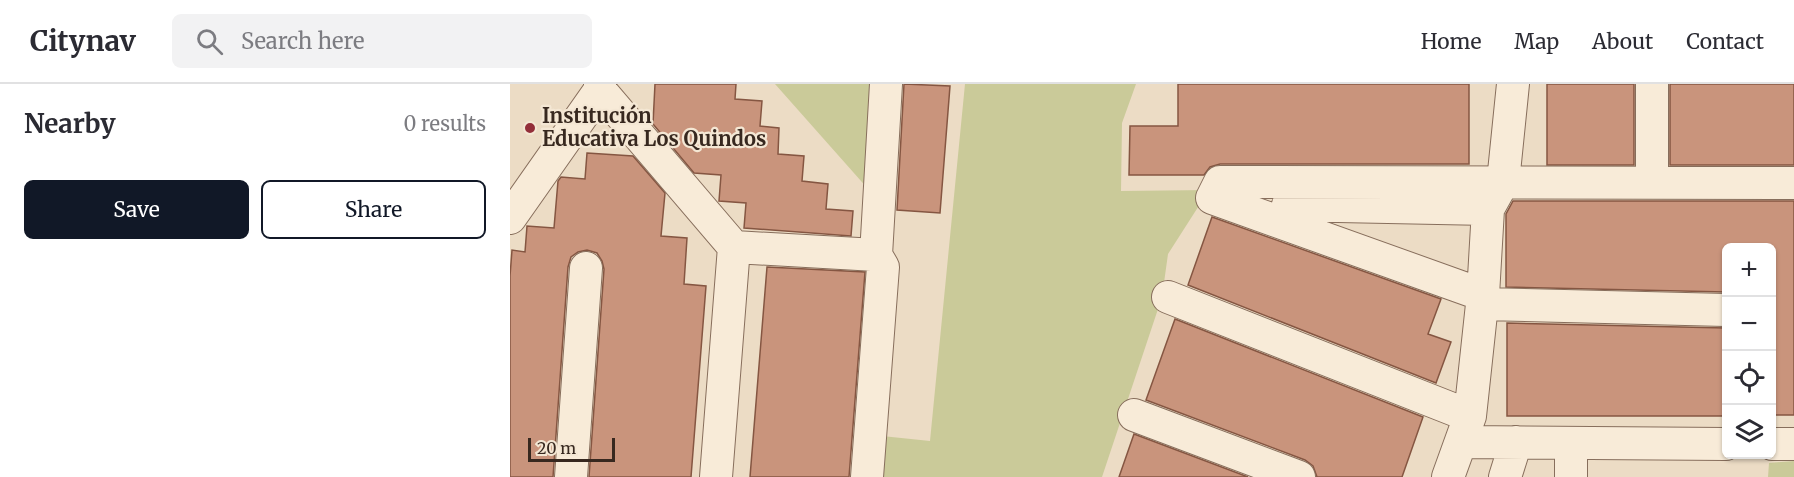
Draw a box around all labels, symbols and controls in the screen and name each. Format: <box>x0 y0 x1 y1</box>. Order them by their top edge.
search box <box>172 14 592 68</box>
text: Citynav <box>30 23 136 59</box>
icon: search <box>193 25 226 58</box>
text: Search here <box>241 27 364 55</box>
text: Home <box>1421 28 1481 55</box>
text: Map <box>1514 28 1559 55</box>
text: About <box>1592 28 1653 55</box>
text: Contact <box>1686 28 1764 55</box>
place label: Institución Educativa Los Quindos <box>542 103 766 151</box>
text: Nearby <box>24 107 116 140</box>
text: 0 results <box>403 111 486 136</box>
marker: Institución Educativa Los Quindos <box>523 121 537 135</box>
button: Save <box>24 180 249 239</box>
button: Share <box>261 180 486 239</box>
map controls <box>1722 243 1776 459</box>
button: + <box>1722 243 1776 297</box>
button: − <box>1722 297 1776 351</box>
button: locate <box>1722 351 1776 405</box>
button: layers <box>1722 405 1776 459</box>
scale bar <box>528 435 615 462</box>
text: 20 m <box>537 438 576 458</box>

